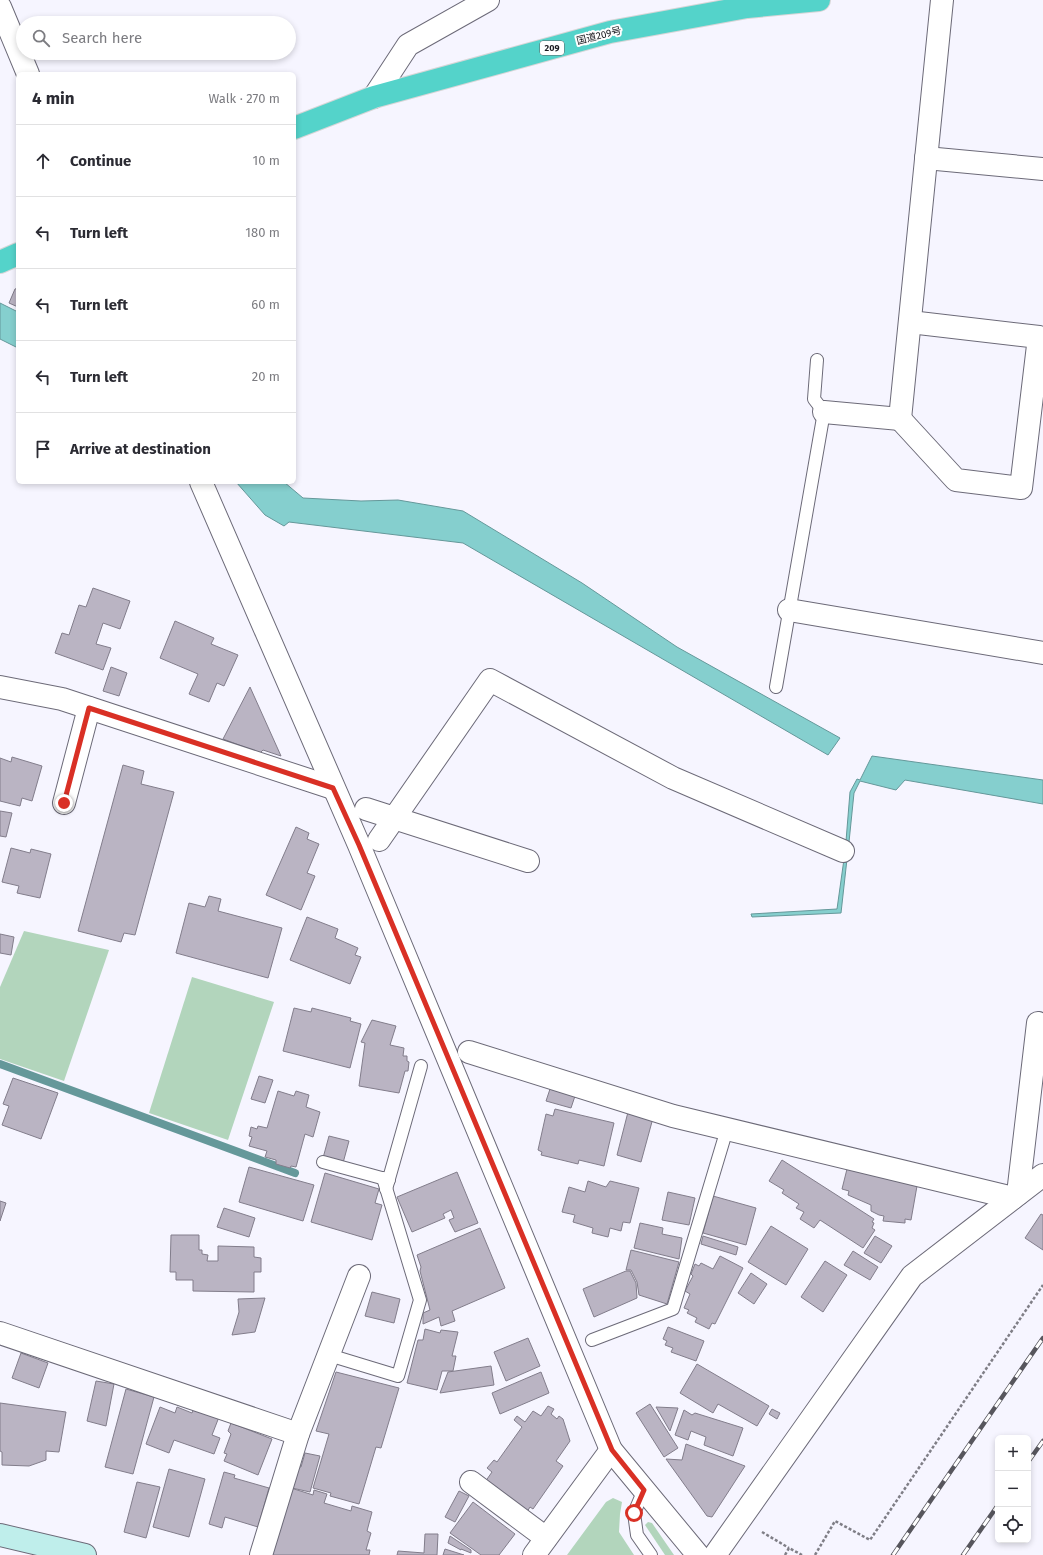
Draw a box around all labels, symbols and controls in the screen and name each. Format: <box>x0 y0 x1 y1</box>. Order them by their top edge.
search box <box>16 16 296 60</box>
street label: 国道209号 <box>575 25 623 47</box>
icon: search <box>30 27 52 49</box>
text: Search here <box>62 29 142 47</box>
road number: 209 <box>540 41 564 55</box>
text: 4 min <box>32 88 75 109</box>
text: Walk · 270 m <box>208 91 280 106</box>
icon: ahead <box>32 150 54 172</box>
text: Continue <box>70 152 131 170</box>
text: 10 m <box>253 153 280 168</box>
icon: left <box>32 222 54 244</box>
text: Turn left <box>70 224 128 242</box>
text: 180 m <box>245 225 280 240</box>
icon: left <box>32 294 54 316</box>
text: Turn left <box>70 296 128 314</box>
text: 60 m <box>251 297 280 312</box>
icon: left <box>32 366 54 388</box>
text: Turn left <box>70 368 128 386</box>
text: 20 m <box>252 369 280 384</box>
icon: arrive <box>32 438 54 460</box>
text: Arrive at destination <box>70 440 211 458</box>
route end <box>55 794 73 812</box>
map controls <box>995 1435 1031 1543</box>
button: + <box>995 1435 1031 1471</box>
button: − <box>995 1471 1031 1507</box>
route start <box>625 1504 643 1522</box>
button: locate <box>995 1507 1031 1543</box>

